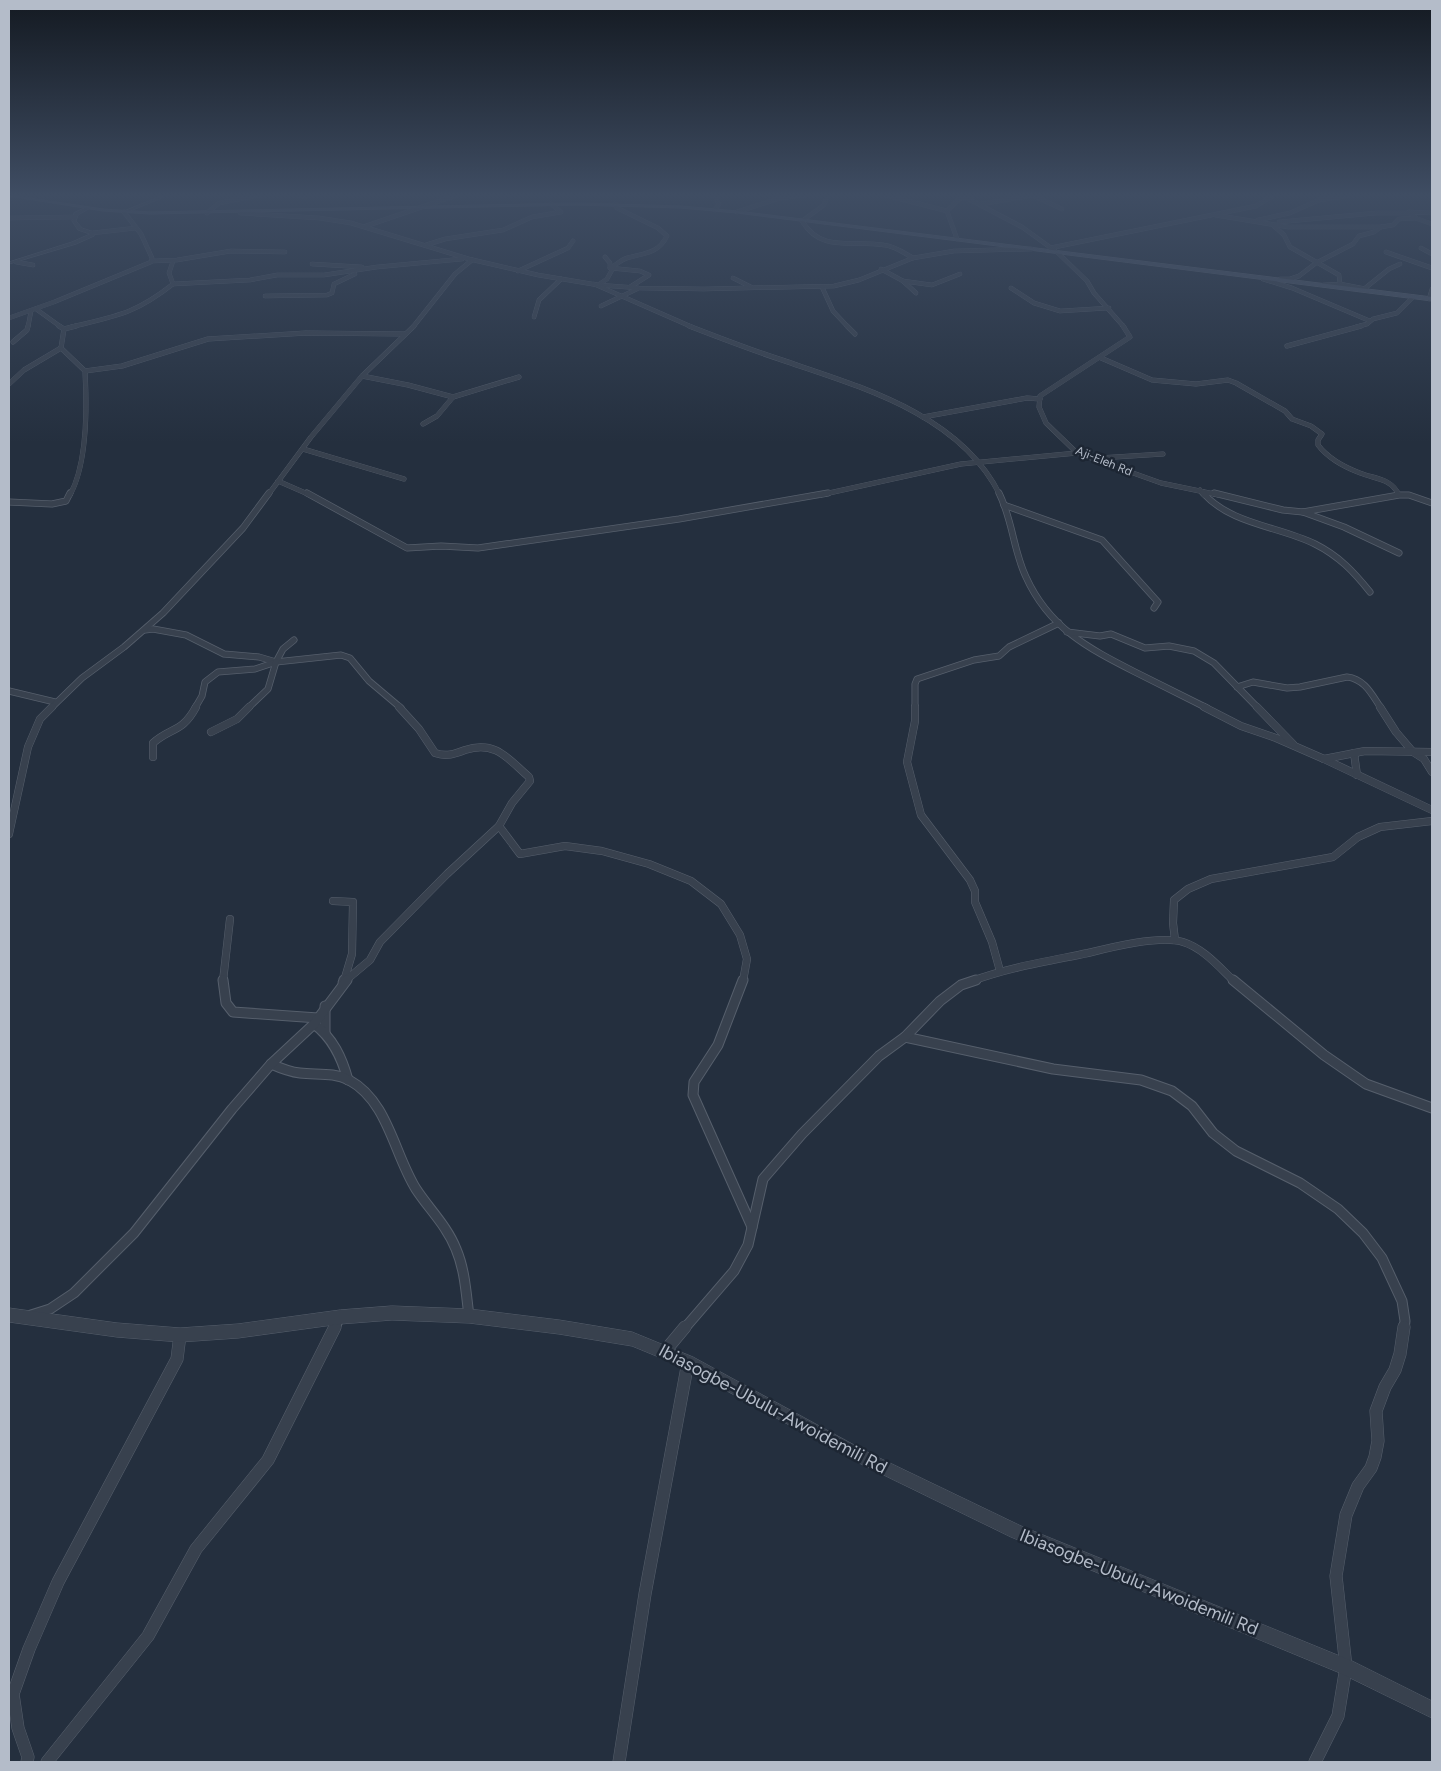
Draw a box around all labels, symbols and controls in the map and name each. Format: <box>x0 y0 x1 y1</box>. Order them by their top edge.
street label: Aji-Eleh Rd <box>1074 443 1134 479</box>
street label: Ibiasogbe-Ubulu-Awoidemili Rd <box>655 1339 891 1479</box>
street label: Ibiasogbe-Ubulu-Awoidemili Rd <box>1016 1524 1262 1640</box>

